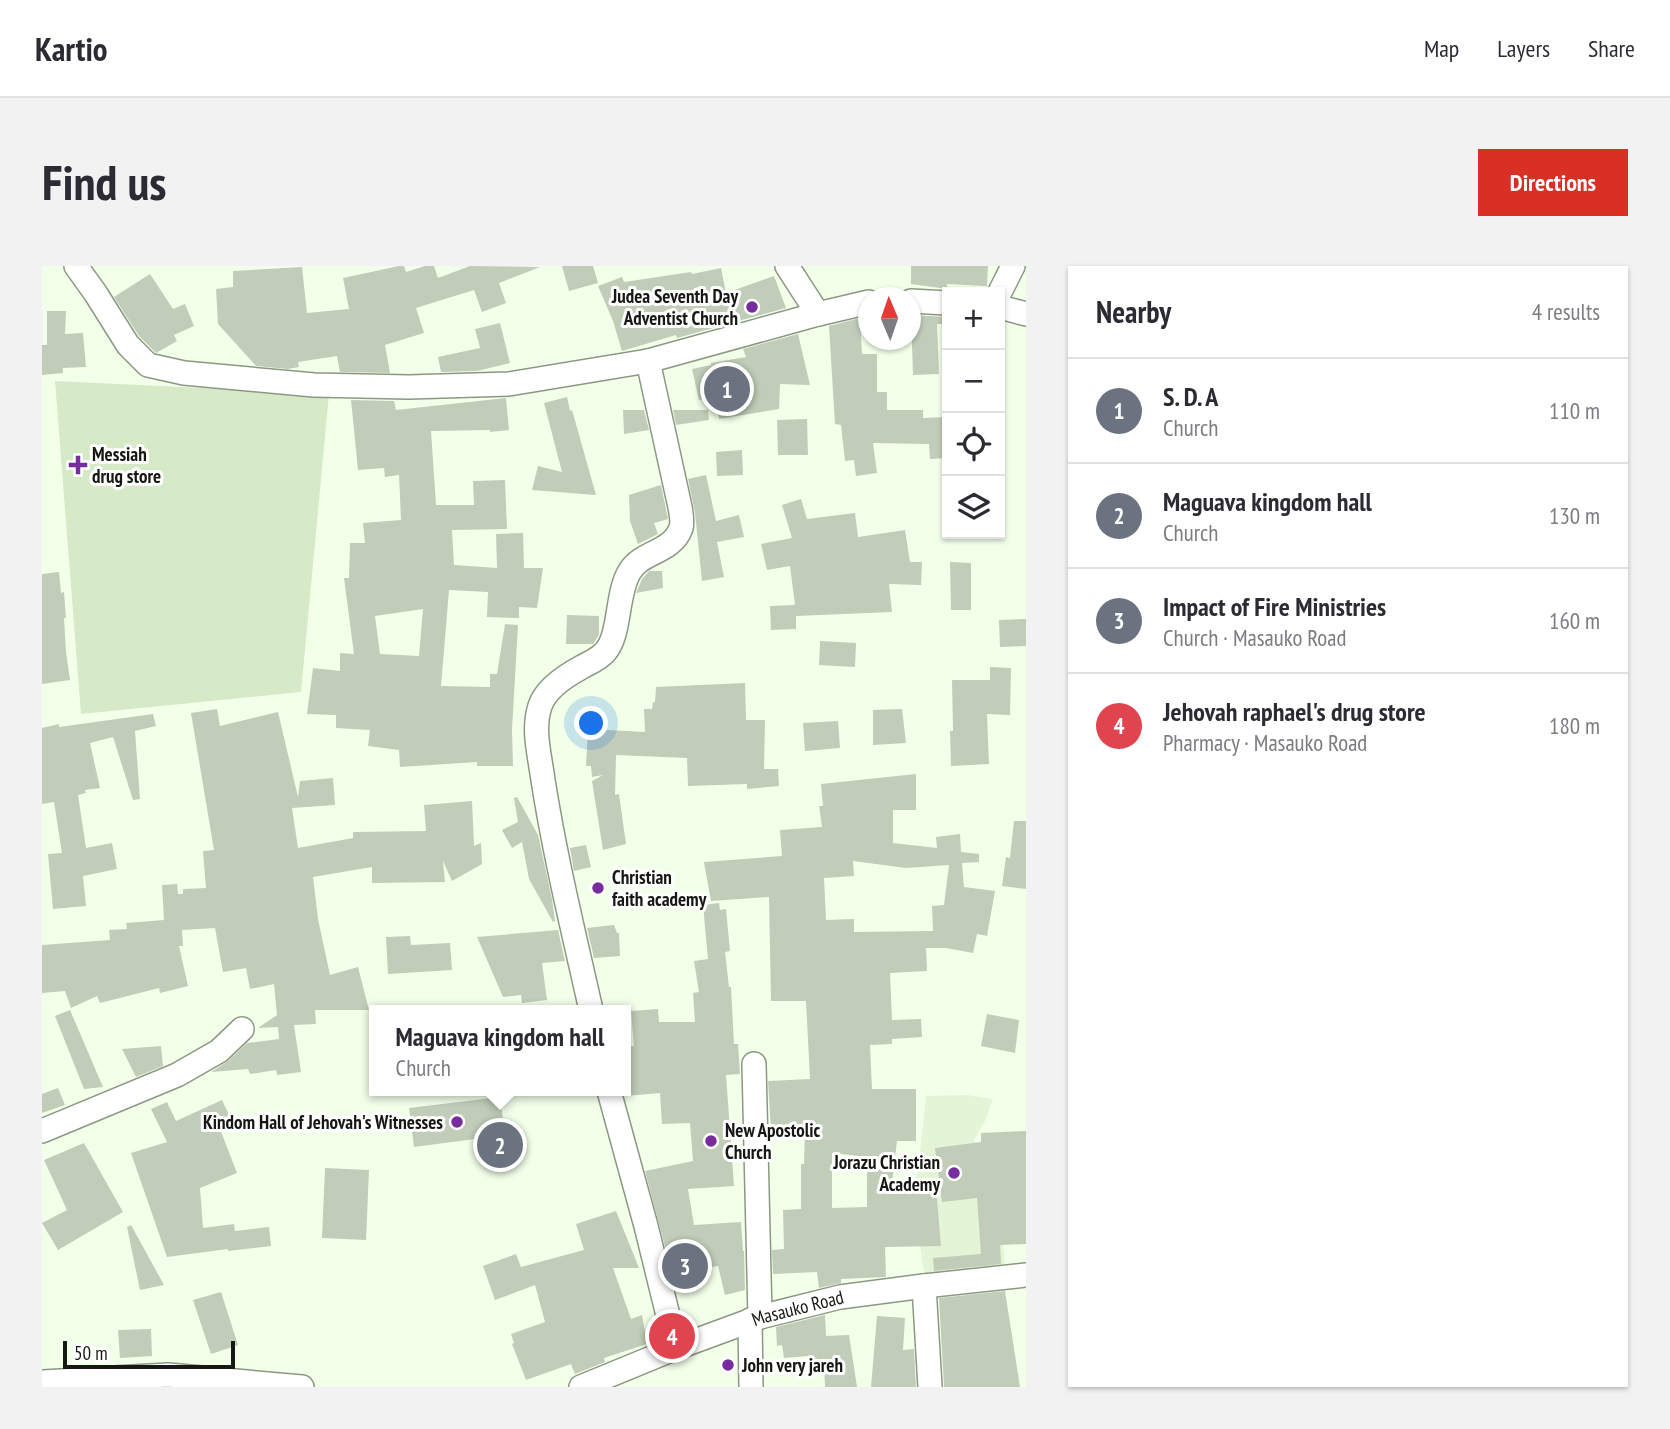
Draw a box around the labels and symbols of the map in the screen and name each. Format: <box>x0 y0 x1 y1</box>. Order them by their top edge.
place label: Judea Seventh Day Adventist Church <box>611 284 738 330</box>
north arrow <box>858 287 921 350</box>
marker: Judea Seventh Day Adventist Church <box>744 299 760 315</box>
pin: 1 <box>704 363 750 415</box>
place label: Messiah drug store <box>92 442 161 488</box>
marker: Messiah drug store <box>70 457 86 473</box>
your location <box>574 706 608 740</box>
place label: Christian faith academy <box>612 865 707 911</box>
marker: Christian faith academy <box>590 880 606 896</box>
place label: Kindom Hall of Jehovah's Witnesses <box>203 1110 443 1134</box>
marker: Kindom Hall of Jehovah's Witnesses <box>449 1114 465 1130</box>
place label: New Apostolic Church <box>725 1118 821 1164</box>
pin: 2 <box>477 1119 523 1171</box>
marker: New Apostolic Church <box>703 1133 719 1149</box>
place label: Jorazu Christian Academy <box>832 1150 940 1196</box>
marker: Jorazu Christian Academy <box>946 1165 962 1181</box>
pin: 3 <box>662 1240 708 1292</box>
street label: Masauko Road <box>748 1285 846 1331</box>
pin: 4 <box>649 1310 695 1362</box>
scale bar <box>63 1338 234 1370</box>
place label: John very jareh <box>741 1353 843 1377</box>
marker: John very jareh <box>720 1357 736 1373</box>

